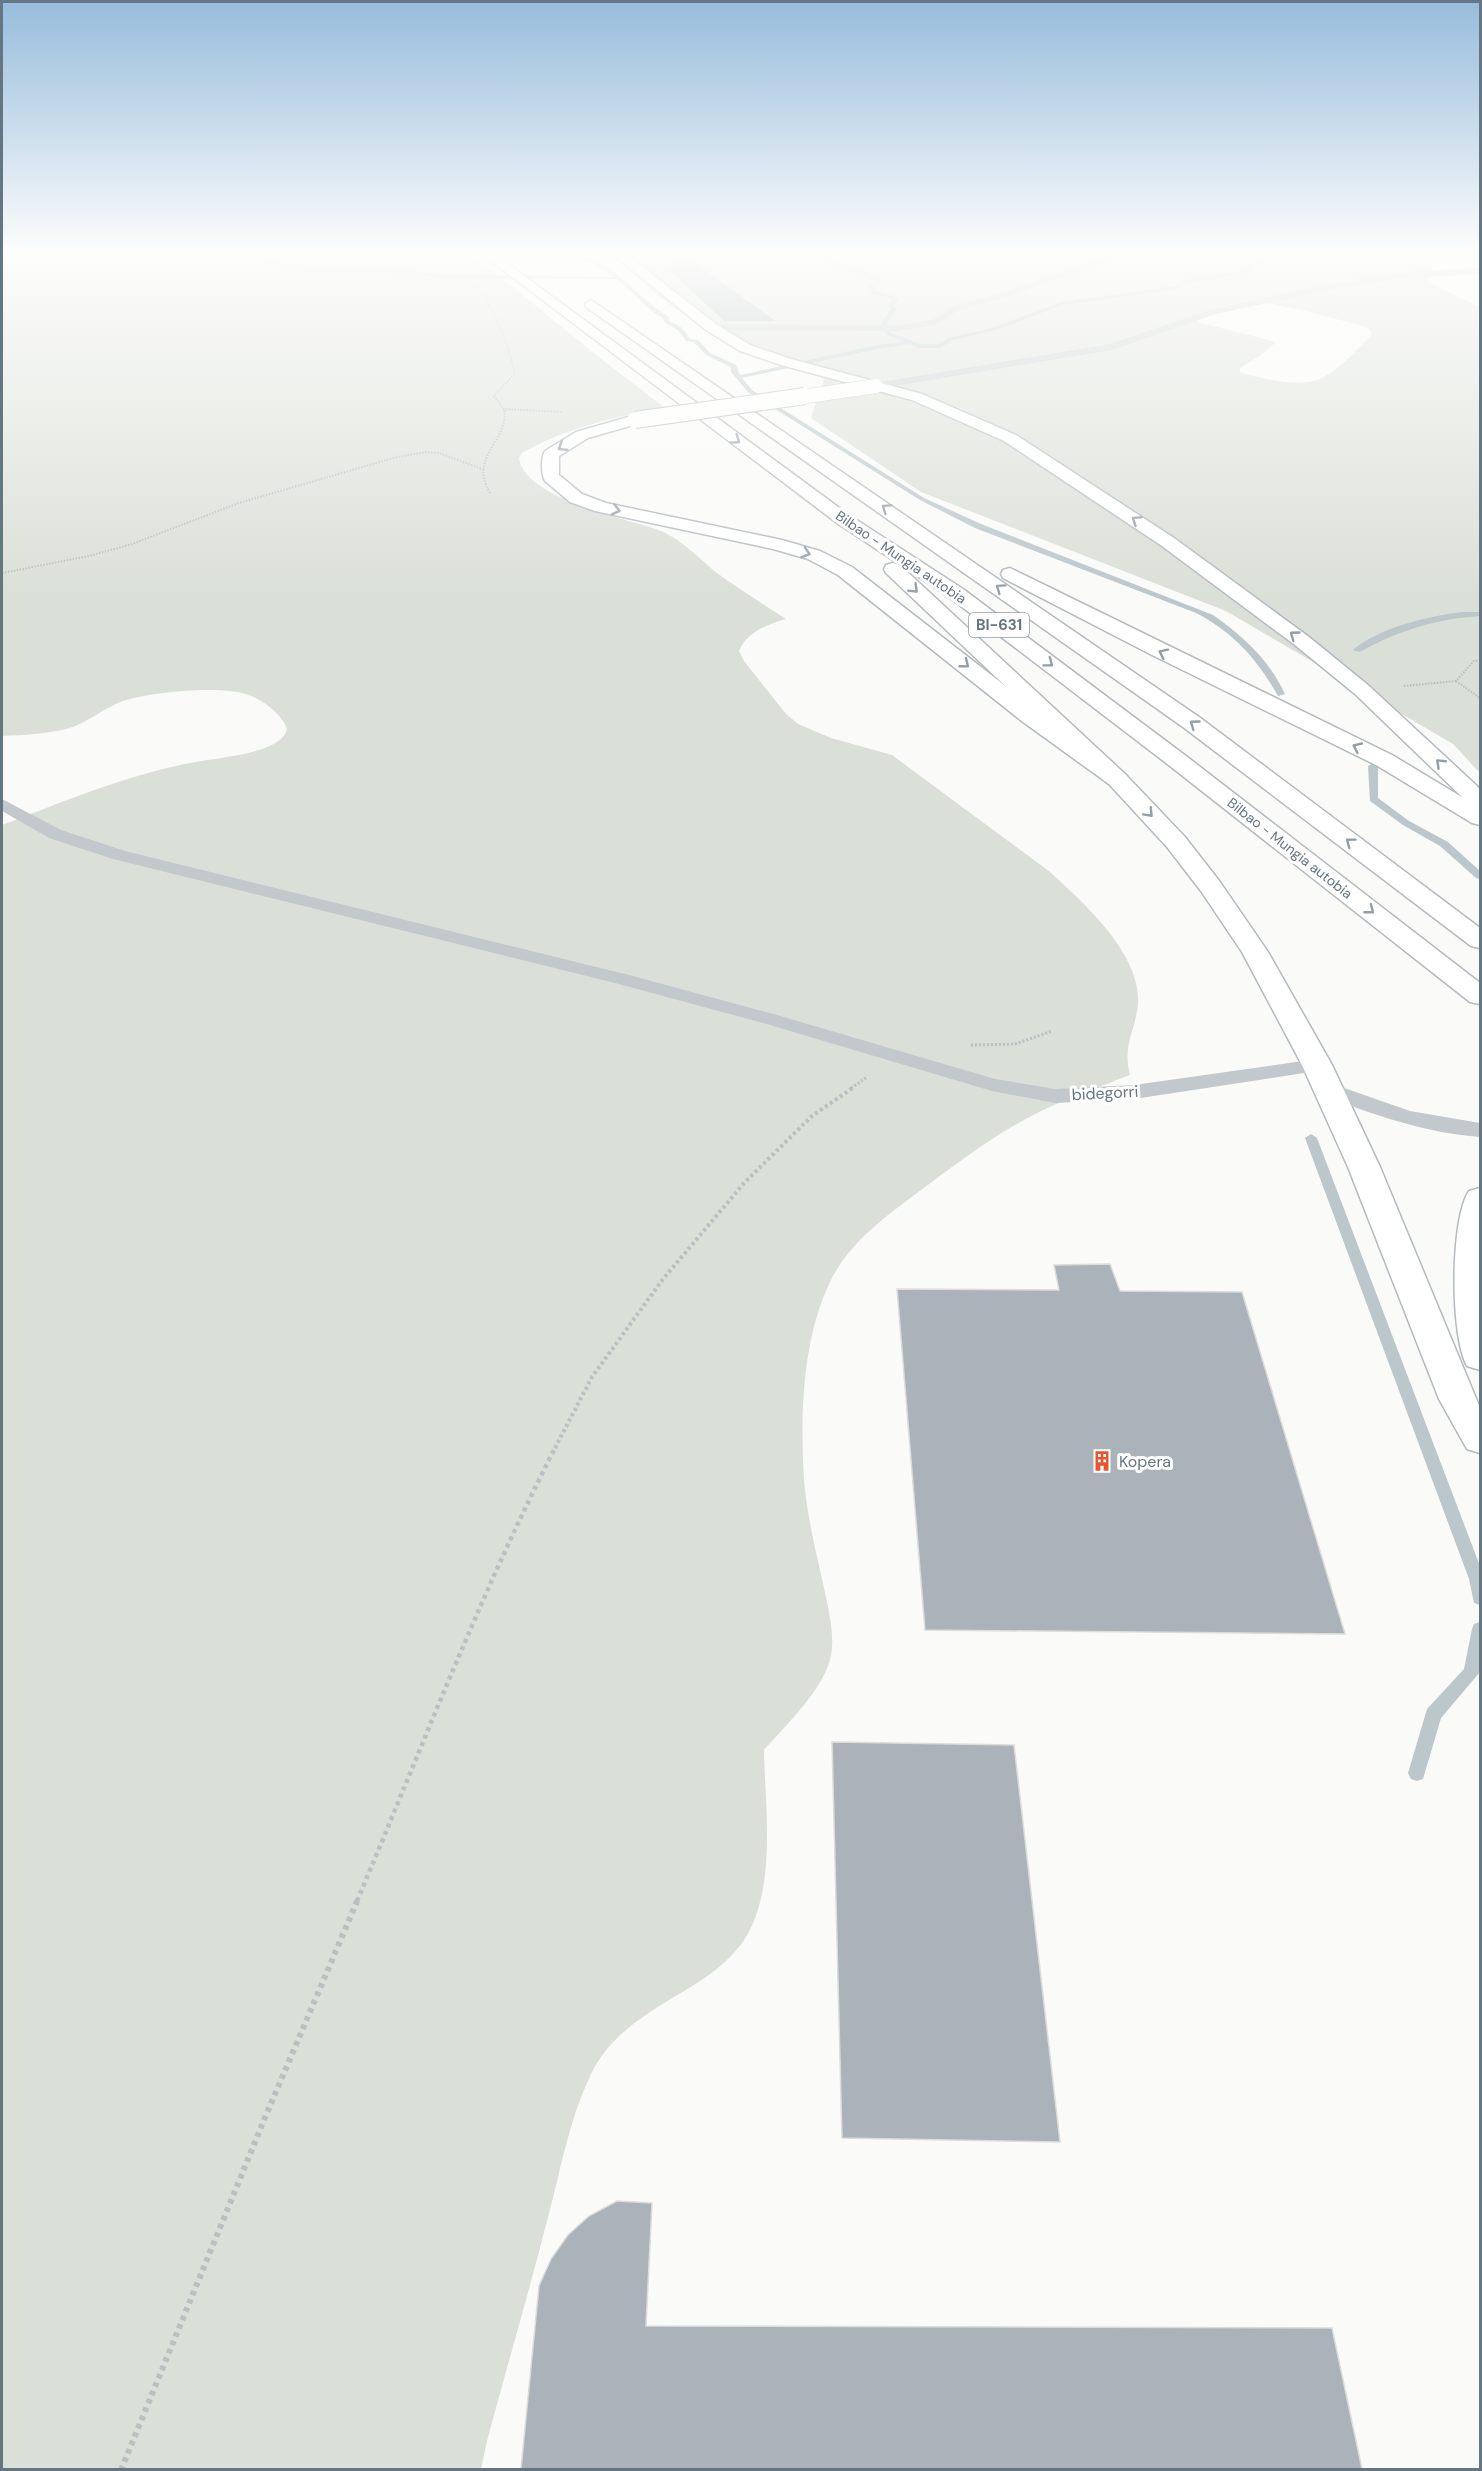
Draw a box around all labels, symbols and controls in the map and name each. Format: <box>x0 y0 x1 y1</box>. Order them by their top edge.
one-way arrow <box>730 433 741 444</box>
one-way arrow <box>558 440 568 452</box>
one-way arrow <box>611 503 621 516</box>
one-way arrow <box>882 504 893 515</box>
street label: Bilbao - Mungia autobia <box>832 506 970 608</box>
one-way arrow <box>1131 517 1142 528</box>
one-way arrow <box>800 546 811 558</box>
one-way arrow <box>906 582 917 593</box>
one-way arrow <box>996 584 1007 595</box>
road number: BI-631 <box>969 613 1029 637</box>
one-way arrow <box>1289 631 1300 642</box>
one-way arrow <box>1158 649 1169 661</box>
one-way arrow <box>1042 656 1053 667</box>
one-way arrow <box>958 657 969 668</box>
one-way arrow <box>1190 721 1201 732</box>
one-way arrow <box>1353 743 1364 755</box>
one-way arrow <box>1436 760 1447 771</box>
street label: Bilbao - Mungia autobia <box>1224 794 1356 902</box>
one-way arrow <box>1142 806 1153 816</box>
one-way arrow <box>1346 838 1357 849</box>
one-way arrow <box>1363 903 1374 914</box>
street label: bidegorri <box>1071 1081 1139 1105</box>
building icon: Kopera <box>1090 1449 1114 1473</box>
place label: Kopera <box>1119 1451 1171 1472</box>

